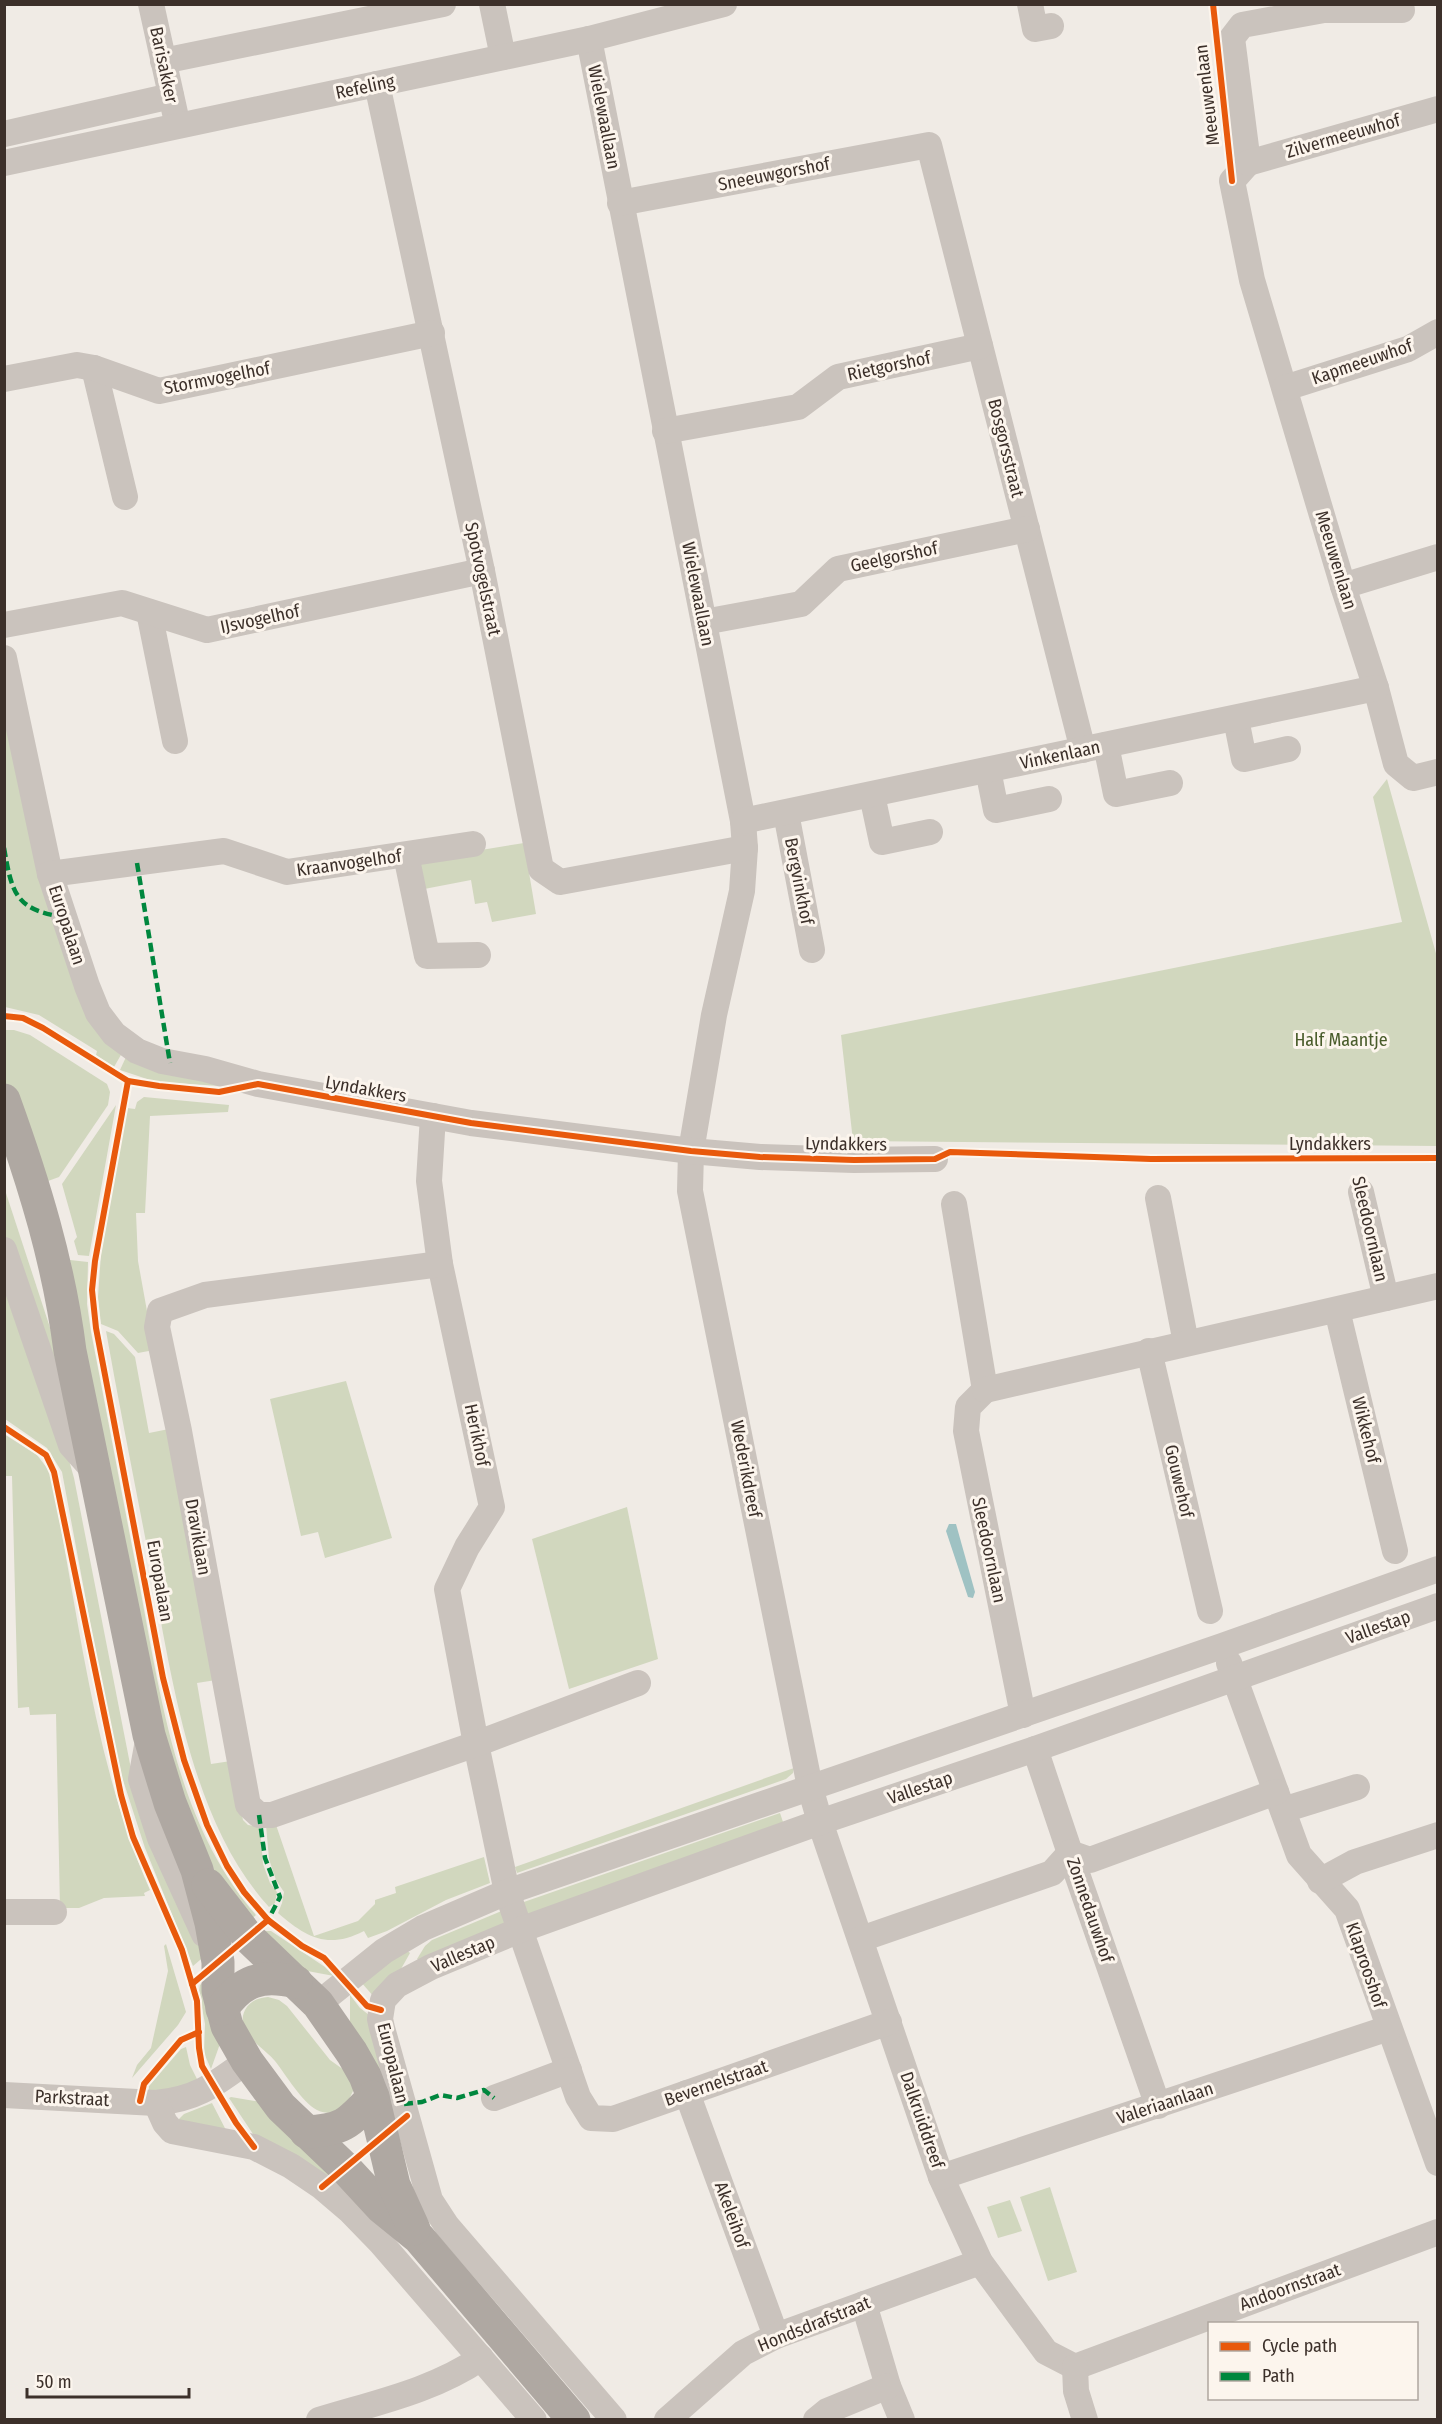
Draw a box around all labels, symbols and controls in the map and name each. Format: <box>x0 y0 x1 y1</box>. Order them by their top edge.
street label: Barisakker <box>145 25 183 106</box>
street label: Meeuwenlaan <box>1190 43 1224 147</box>
street label: Wielewaallaan <box>583 63 625 171</box>
street label: Refeling <box>333 70 397 104</box>
street label: Zilvermeeuwhof <box>1283 109 1404 163</box>
street label: Sneeuwgorshof <box>716 152 833 196</box>
street label: Kapmeeuwhof <box>1309 334 1417 390</box>
street label: Rietgorshof <box>845 346 934 386</box>
street label: Stormvogelhof <box>162 357 273 399</box>
street label: Bosgorsstraat <box>983 396 1029 500</box>
street label: Meeuwenlaan <box>1311 508 1361 612</box>
street label: Spotvogelstraat <box>460 520 506 638</box>
street label: Geelgorshof <box>848 537 941 577</box>
street label: Wielewaallaan <box>677 540 719 648</box>
street label: IJsvogelhof <box>218 600 303 638</box>
street label: Vinkenlaan <box>1018 736 1102 774</box>
street label: Bergvinkhof <box>780 836 818 928</box>
street label: Kraanvogelhof <box>295 845 404 881</box>
street label: Europalaan <box>44 882 90 968</box>
park label: Half Maantje <box>1294 1029 1388 1051</box>
street label: Lyndakkers <box>324 1071 409 1107</box>
street label: Lyndakkers <box>805 1132 887 1156</box>
street label: Lyndakkers <box>1289 1133 1371 1155</box>
street label: Sleedoornlaan <box>1347 1174 1393 1284</box>
street label: Wikkehof <box>1347 1394 1385 1467</box>
street label: Herikhof <box>460 1402 495 1470</box>
street label: Wederikdreef <box>726 1419 766 1521</box>
street label: Gouwehof <box>1160 1442 1198 1521</box>
street label: Sleedoornlaan <box>967 1495 1011 1605</box>
street label: Draviklaan <box>180 1497 216 1577</box>
street label: Europalaan <box>142 1538 178 1624</box>
street label: Vallestap <box>1343 1605 1413 1649</box>
street label: Vallestap <box>885 1767 955 1809</box>
street label: Zonnedauwhof <box>1062 1855 1119 1967</box>
street label: Klaprooshof <box>1341 1919 1391 2012</box>
street label: Vallestap <box>428 1931 498 1977</box>
street label: Europalaan <box>372 2020 414 2106</box>
street label: Bevernelstraat <box>662 2055 771 2111</box>
street label: Dalkruiddreef <box>895 2069 949 2173</box>
street label: Valeriaanlaan <box>1114 2077 1216 2129</box>
street label: Parkstraat <box>34 2085 110 2111</box>
street label: Akeleihof <box>710 2179 755 2253</box>
street label: Andoornstraat <box>1236 2258 1344 2315</box>
street label: Hondsdrafstraat <box>754 2291 874 2357</box>
legend <box>1208 2322 1418 2400</box>
text: Cycle path <box>1262 2335 1337 2357</box>
scale bar <box>27 2361 189 2399</box>
text: Path <box>1262 2365 1295 2387</box>
text: 50 m <box>36 2371 72 2393</box>

